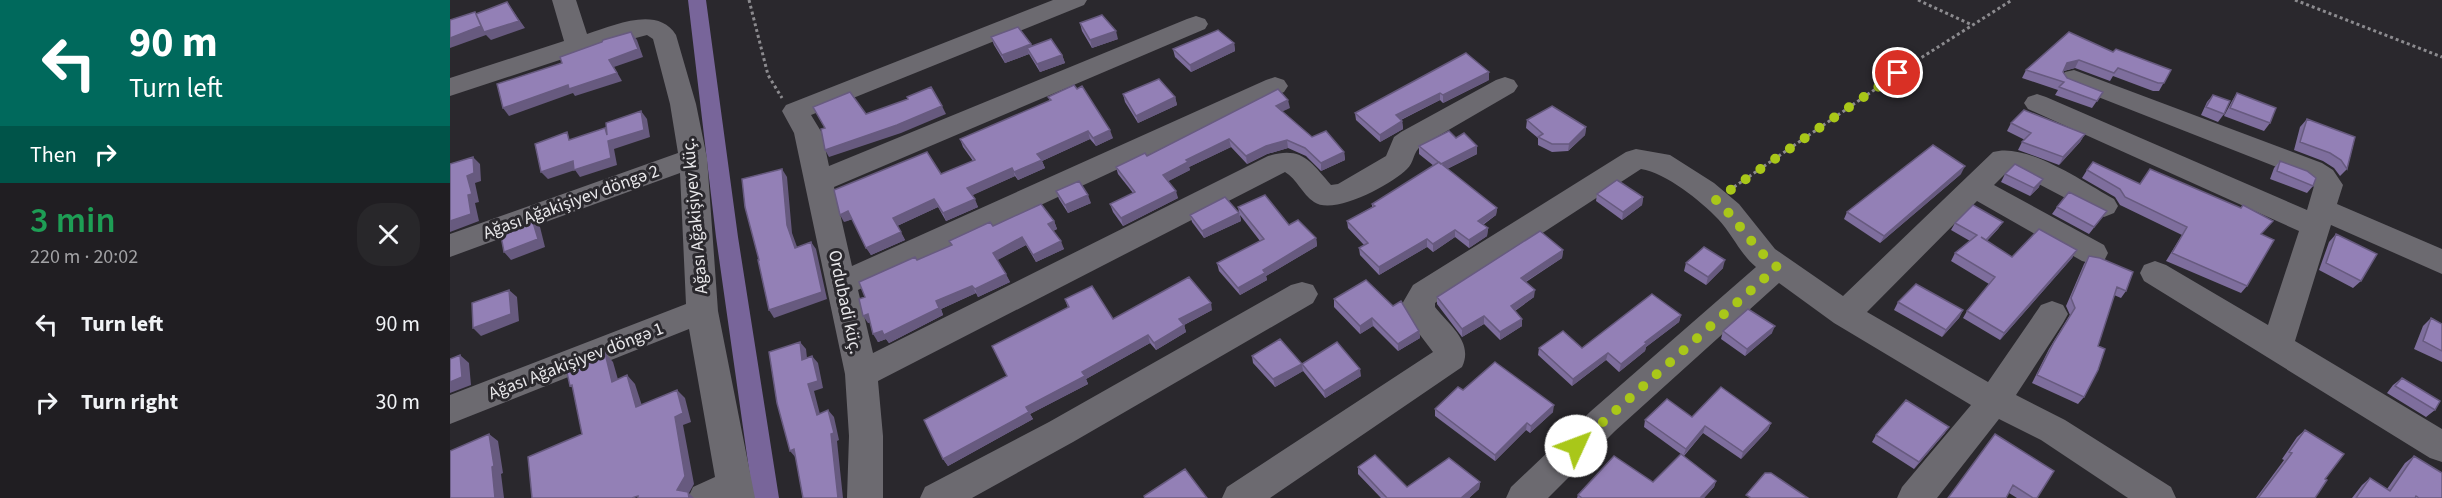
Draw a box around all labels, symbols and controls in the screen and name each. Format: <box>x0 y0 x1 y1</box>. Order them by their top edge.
text: 90 m <box>129 13 218 73</box>
icon: left <box>30 24 108 102</box>
pin <box>1872 47 1923 98</box>
icon: arrive <box>1881 56 1914 89</box>
text: Turn left <box>129 69 223 108</box>
street label: Ağası Ağakişiyev küç. <box>676 137 714 295</box>
icon: right <box>89 138 122 171</box>
text: Then <box>30 139 77 171</box>
street label: Ağası Ağakişiyev döngə 2 <box>479 158 663 245</box>
text: 3 min <box>30 195 116 246</box>
button: close <box>357 203 420 266</box>
text: 220 m · 20:02 <box>30 243 138 271</box>
street label: Ordubadi küç. <box>822 248 868 356</box>
icon: left <box>30 308 63 341</box>
text: Turn left <box>81 308 163 340</box>
text: 90 m <box>375 308 420 340</box>
street label: Ağası Ağakişiyev döngə 1 <box>485 316 667 406</box>
icon: right <box>30 386 63 419</box>
text: Turn right <box>81 386 178 418</box>
text: 30 m <box>375 386 420 418</box>
position arrow <box>1544 414 1608 478</box>

